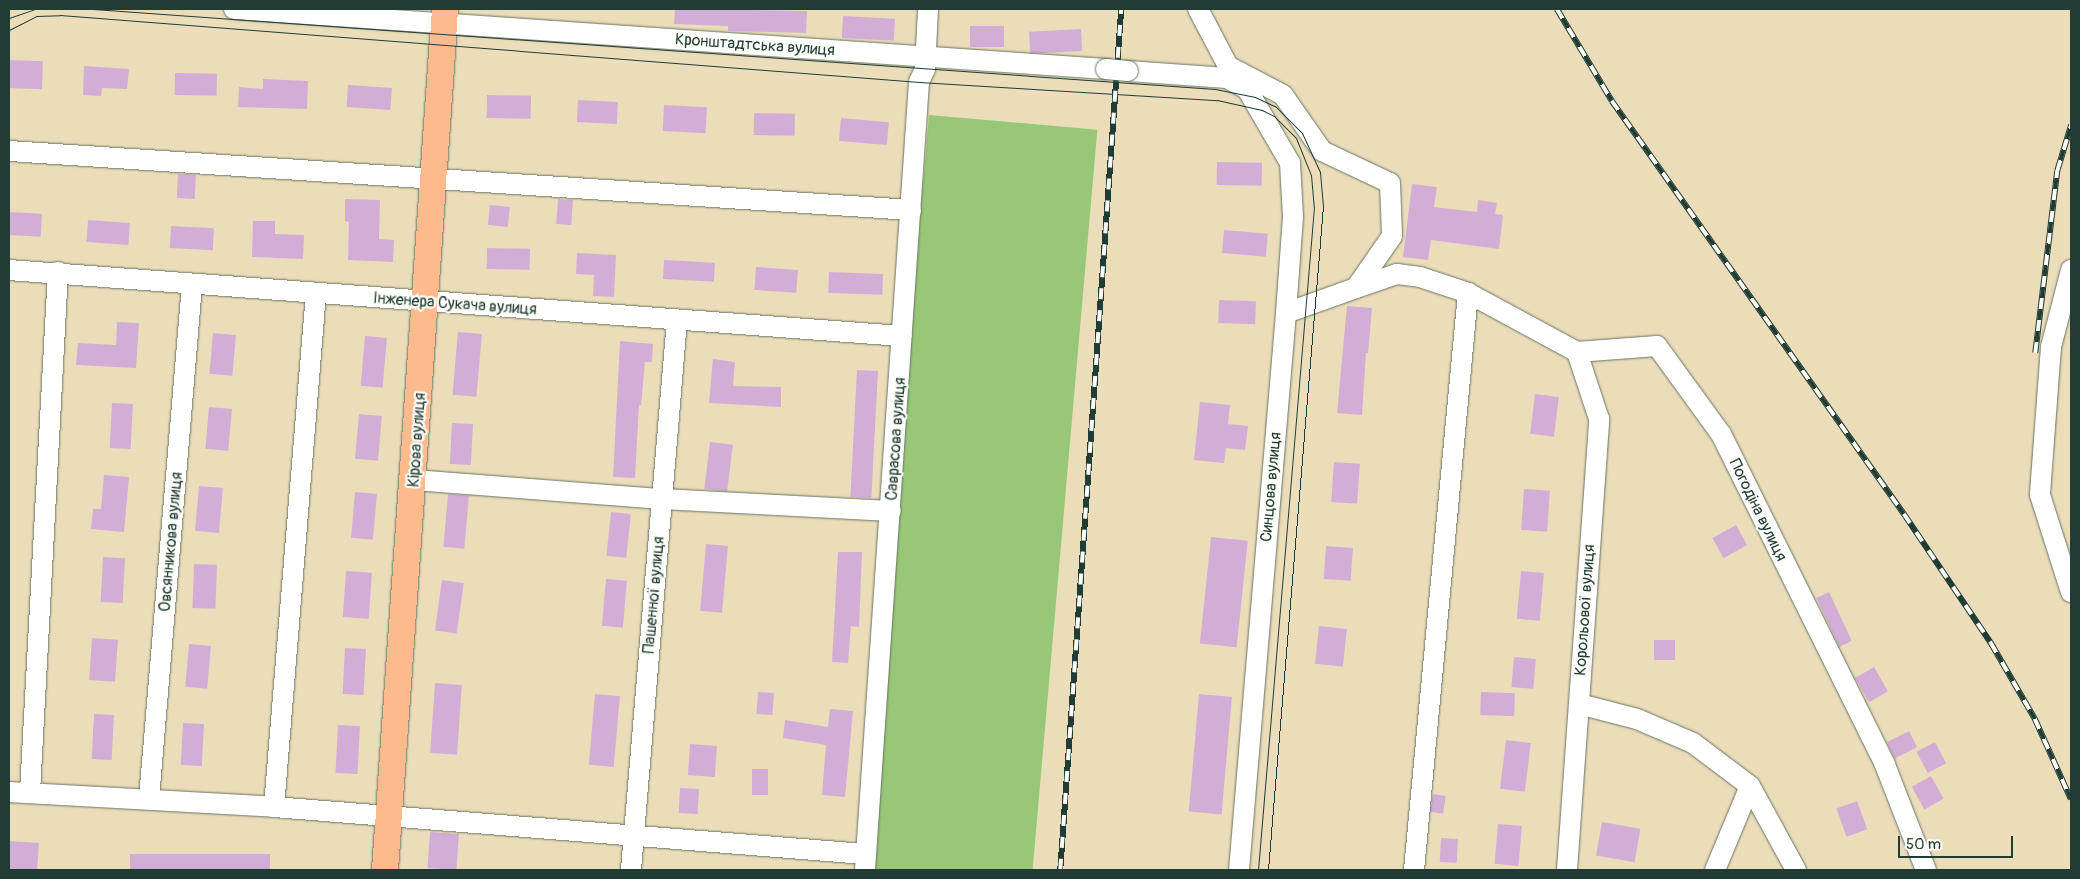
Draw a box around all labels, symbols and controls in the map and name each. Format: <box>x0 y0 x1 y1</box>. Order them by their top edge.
street label: Кронштадтська вулиця <box>674 30 836 60</box>
street label: Інженера Сукача вулиця <box>372 289 538 319</box>
street label: Саврасова вулиця <box>882 377 910 501</box>
street label: Кірова вулиця <box>404 392 430 488</box>
street label: Синцова вулиця <box>1257 431 1285 543</box>
street label: Погодіна вулиця <box>1725 456 1791 564</box>
street label: Овсянникова вулиця <box>155 471 187 613</box>
street label: Пашенної вулиця <box>639 536 669 654</box>
street label: Корольової вулиця <box>1571 544 1599 676</box>
scale bar <box>1900 826 2015 858</box>
text: 50 m <box>1906 835 1941 854</box>

